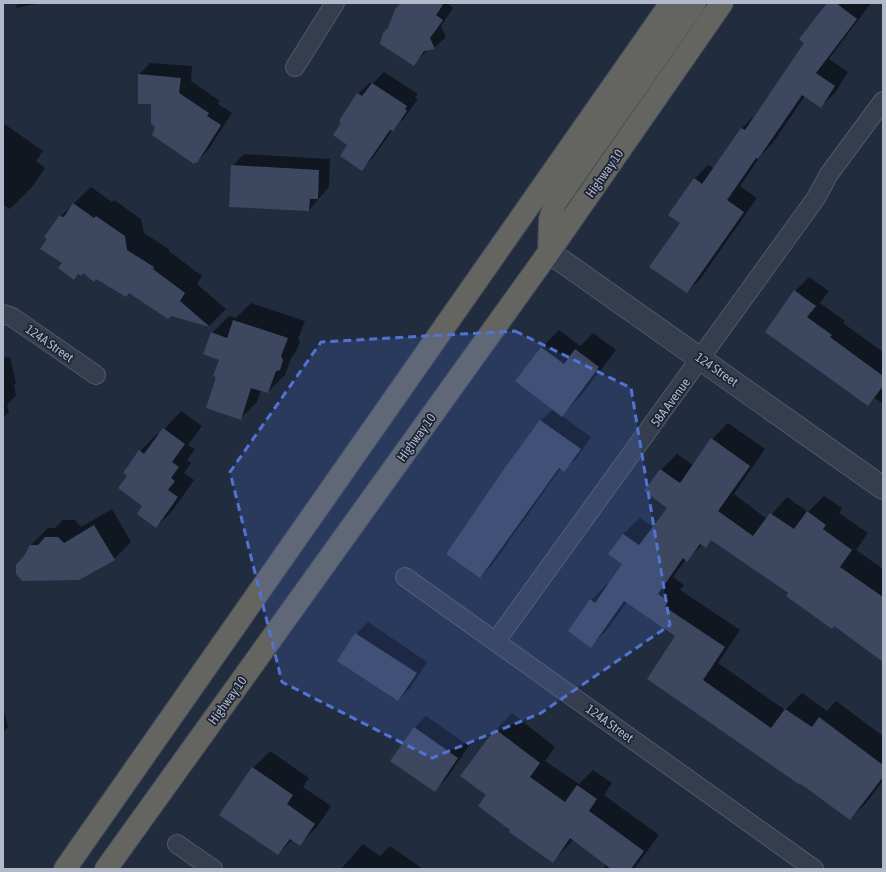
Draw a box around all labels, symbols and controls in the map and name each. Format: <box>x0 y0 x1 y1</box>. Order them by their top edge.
street label: Highway 10 <box>582 146 626 200</box>
street label: 124A Street <box>23 321 77 365</box>
street label: 124 Street <box>692 349 741 390</box>
street label: 58A Avenue <box>648 375 693 430</box>
street label: Highway 10 <box>394 410 439 464</box>
street label: Highway 10 <box>205 673 250 727</box>
street label: 124A Street <box>583 701 637 746</box>

